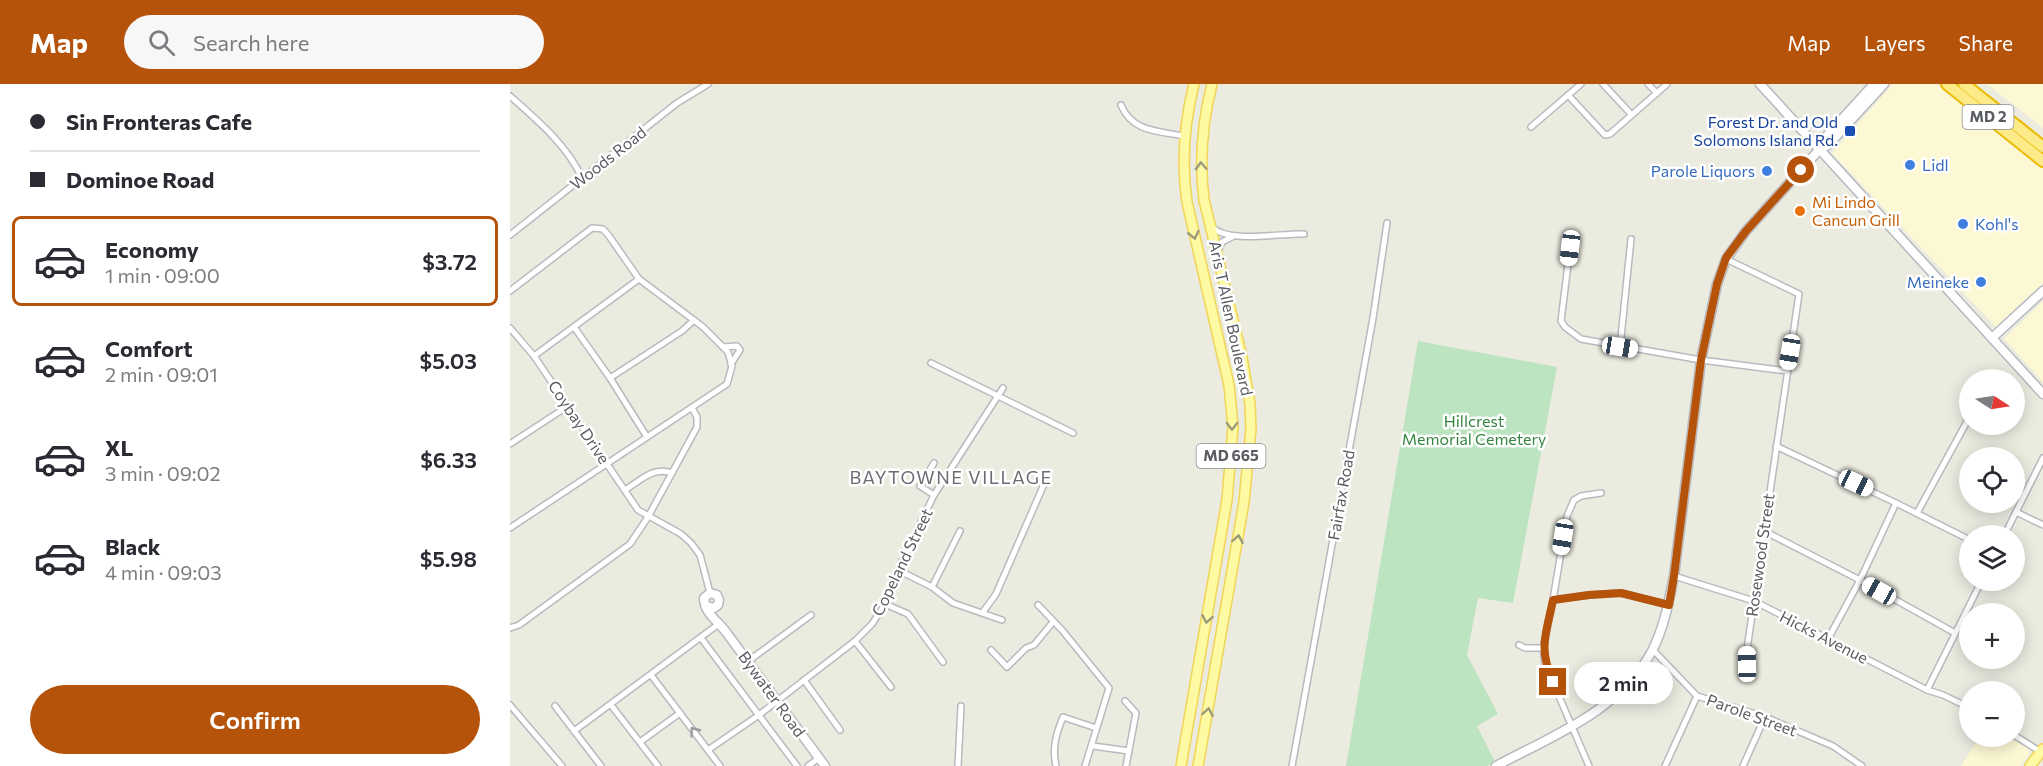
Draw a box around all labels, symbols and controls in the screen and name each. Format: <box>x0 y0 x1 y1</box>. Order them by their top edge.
search box <box>124 15 544 69</box>
text: Map <box>30 25 88 59</box>
icon: search <box>145 26 178 59</box>
text: Search here <box>193 29 309 56</box>
text: Map <box>1787 30 1831 55</box>
text: Layers <box>1864 30 1926 55</box>
text: Share <box>1959 30 2013 55</box>
road number: MD 2 <box>1962 105 2014 129</box>
text: Sin Fronteras Cafe <box>66 108 252 135</box>
place label: Forest Dr. and Old Solomons Island Rd. <box>1694 112 1838 149</box>
street label: Woods Road <box>566 122 650 193</box>
marker: Forest Dr. and Old Solomons Island Rd. <box>1843 124 1857 138</box>
place label: Lidl <box>1922 155 1949 174</box>
route start <box>1787 156 1814 183</box>
marker: Lidl <box>1903 158 1917 172</box>
place label: Parole Liquors <box>1651 161 1755 180</box>
one-way arrow <box>1195 162 1208 171</box>
marker: Parole Liquors <box>1760 164 1774 178</box>
text: Dominoe Road <box>66 166 214 193</box>
place label: Mi Lindo Cancun Grill <box>1812 192 1900 229</box>
marker: Mi Lindo Cancun Grill <box>1793 204 1807 218</box>
place label: Kohl's <box>1975 214 2018 233</box>
marker: Kohl's <box>1956 217 1970 231</box>
car <box>1559 229 1581 267</box>
one-way arrow <box>1187 230 1200 240</box>
icon: car <box>33 234 87 288</box>
text: Economy <box>105 236 199 263</box>
street label: Aris T Allen Boulevard <box>1206 239 1257 397</box>
text: $3.72 <box>422 248 477 275</box>
text: 1 min · 09:00 <box>105 263 220 287</box>
place label: Meineke <box>1907 272 1969 291</box>
marker: Meineke <box>1974 275 1988 289</box>
icon: car <box>33 333 87 387</box>
car <box>1778 333 1802 371</box>
text: Comfort <box>105 335 193 362</box>
car <box>1601 335 1639 359</box>
text: $5.03 <box>420 347 477 374</box>
text: 2 min · 09:01 <box>105 362 218 386</box>
north arrow <box>1959 369 2025 435</box>
map controls <box>1959 369 2025 747</box>
street label: Coybay Drive <box>545 377 614 467</box>
park label: Hillcrest Memorial Cemetery <box>1402 411 1546 448</box>
one-way arrow <box>1226 421 1239 430</box>
icon: car <box>33 432 87 486</box>
text: XL <box>105 434 133 461</box>
road number: MD 665 <box>1196 444 1266 468</box>
text: $6.33 <box>420 446 477 473</box>
button: locate <box>1959 447 2025 513</box>
street label: Fairfax Road <box>1323 448 1358 541</box>
text: 3 min · 09:02 <box>105 461 221 485</box>
district label: BAYTOWNE VILLAGE <box>849 466 1053 488</box>
car <box>1836 467 1876 499</box>
street label: Rosewood Street <box>1741 492 1778 618</box>
street label: Copeland Street <box>867 504 936 619</box>
car <box>1551 518 1575 556</box>
button: layers <box>1959 525 2025 591</box>
icon: car <box>33 531 87 585</box>
text: Black <box>105 533 160 560</box>
one-way arrow <box>1232 535 1244 544</box>
text: $5.98 <box>420 545 477 572</box>
text: 4 min · 09:03 <box>105 560 222 584</box>
car <box>1859 574 1899 608</box>
button: + <box>1959 603 2025 669</box>
street label: Hicks Avenue <box>1777 606 1871 667</box>
one-way arrow <box>1201 614 1213 623</box>
car <box>1738 646 1756 682</box>
street label: Bywater Road <box>735 647 810 740</box>
callout: 2 min <box>1574 661 1673 703</box>
route end <box>1539 668 1566 695</box>
text: 2 min <box>1599 671 1648 695</box>
button: − <box>1959 681 2025 747</box>
button: Confirm <box>30 685 480 754</box>
street label: Parole Street <box>1704 689 1800 740</box>
one-way arrow <box>1201 708 1214 718</box>
one-way arrow <box>690 727 701 738</box>

